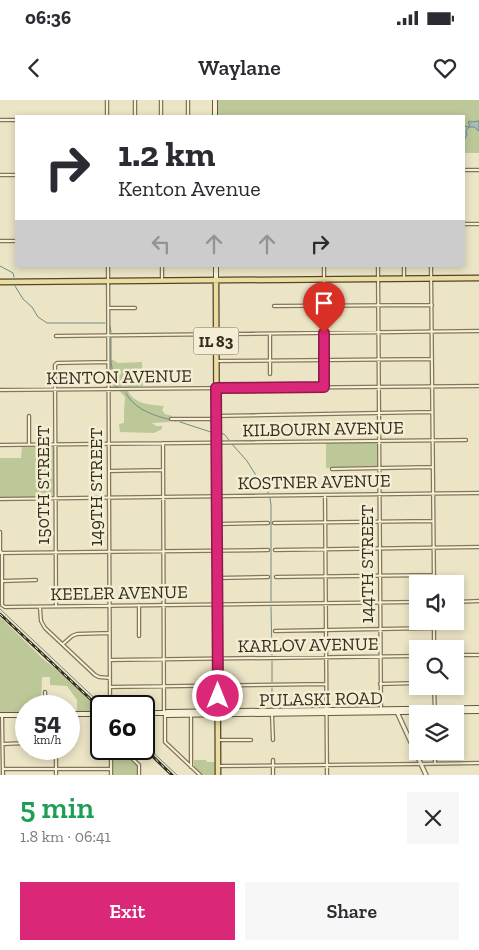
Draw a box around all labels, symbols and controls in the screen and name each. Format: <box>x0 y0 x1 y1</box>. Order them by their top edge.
text: 06:36 <box>25 6 71 29</box>
icon: back <box>20 54 48 82</box>
text: Waylane <box>198 54 281 81</box>
icon: heart <box>431 54 459 82</box>
text: 1.2 km <box>118 133 215 175</box>
icon: right <box>35 135 100 200</box>
text: Kenton Avenue <box>118 175 261 202</box>
icon: left <box>147 230 175 258</box>
icon: ahead <box>200 230 228 258</box>
icon: ahead <box>253 230 281 258</box>
icon: right <box>306 230 334 258</box>
pin <box>303 282 345 333</box>
icon: arrive <box>310 289 338 317</box>
road number: IL 83 <box>194 328 238 355</box>
street label: KENTON AVENUE <box>46 365 192 389</box>
street label: KILBOURN AVENUE <box>242 417 404 441</box>
street label: 150TH STREET <box>32 425 54 545</box>
street label: 149TH STREET <box>85 427 107 547</box>
street label: KOSTNER AVENUE <box>237 470 391 494</box>
street label: 144TH STREET <box>356 504 378 624</box>
map controls <box>409 575 464 760</box>
button: sound <box>409 575 464 630</box>
street label: KEELER AVENUE <box>50 581 188 605</box>
street label: KARLOV AVENUE <box>237 633 379 657</box>
button: search <box>409 640 464 695</box>
position arrow <box>191 669 243 721</box>
street label: PULASKI ROAD <box>259 687 383 711</box>
speed limit sign: 60 <box>90 695 155 760</box>
button: layers <box>409 705 464 760</box>
text: 54 <box>34 706 61 736</box>
text: km/h <box>34 733 61 747</box>
text: 5 min <box>20 790 94 826</box>
button: close <box>407 792 459 844</box>
text: 1.8 km · 06:41 <box>20 827 111 846</box>
button: Exit <box>20 882 235 940</box>
button: Share <box>245 882 459 940</box>

